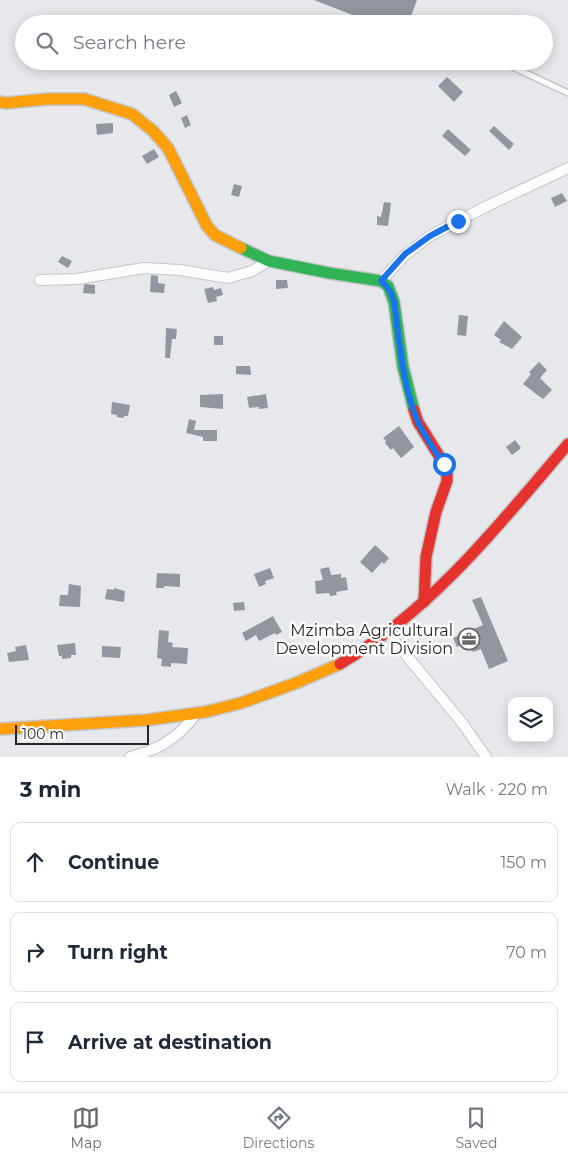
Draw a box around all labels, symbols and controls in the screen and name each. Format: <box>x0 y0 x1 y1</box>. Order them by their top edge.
search box <box>15 15 553 70</box>
icon: search <box>33 29 61 57</box>
text: Search here <box>73 31 186 54</box>
route end <box>447 210 470 233</box>
route start <box>433 453 456 476</box>
place label: Mzimba Agricultural Development Division <box>275 621 453 658</box>
office icon: Mzimba Agricultural Development Division <box>457 627 481 651</box>
map controls <box>508 697 553 742</box>
button: layers <box>508 697 553 742</box>
scale bar <box>15 722 149 745</box>
text: 100 m <box>22 725 64 743</box>
text: 3 min <box>20 777 81 802</box>
text: Walk · 220 m <box>445 780 548 799</box>
icon: ahead <box>21 848 49 876</box>
text: Continue <box>68 851 159 874</box>
text: 150 m <box>500 853 547 872</box>
icon: right <box>21 938 49 966</box>
text: Turn right <box>68 941 168 964</box>
text: 70 m <box>506 943 547 962</box>
icon: arrive <box>21 1028 49 1056</box>
text: Arrive at destination <box>68 1031 272 1054</box>
tab: Map <box>71 1104 102 1152</box>
tab: Directions <box>243 1104 314 1152</box>
tab: Saved <box>455 1104 497 1152</box>

